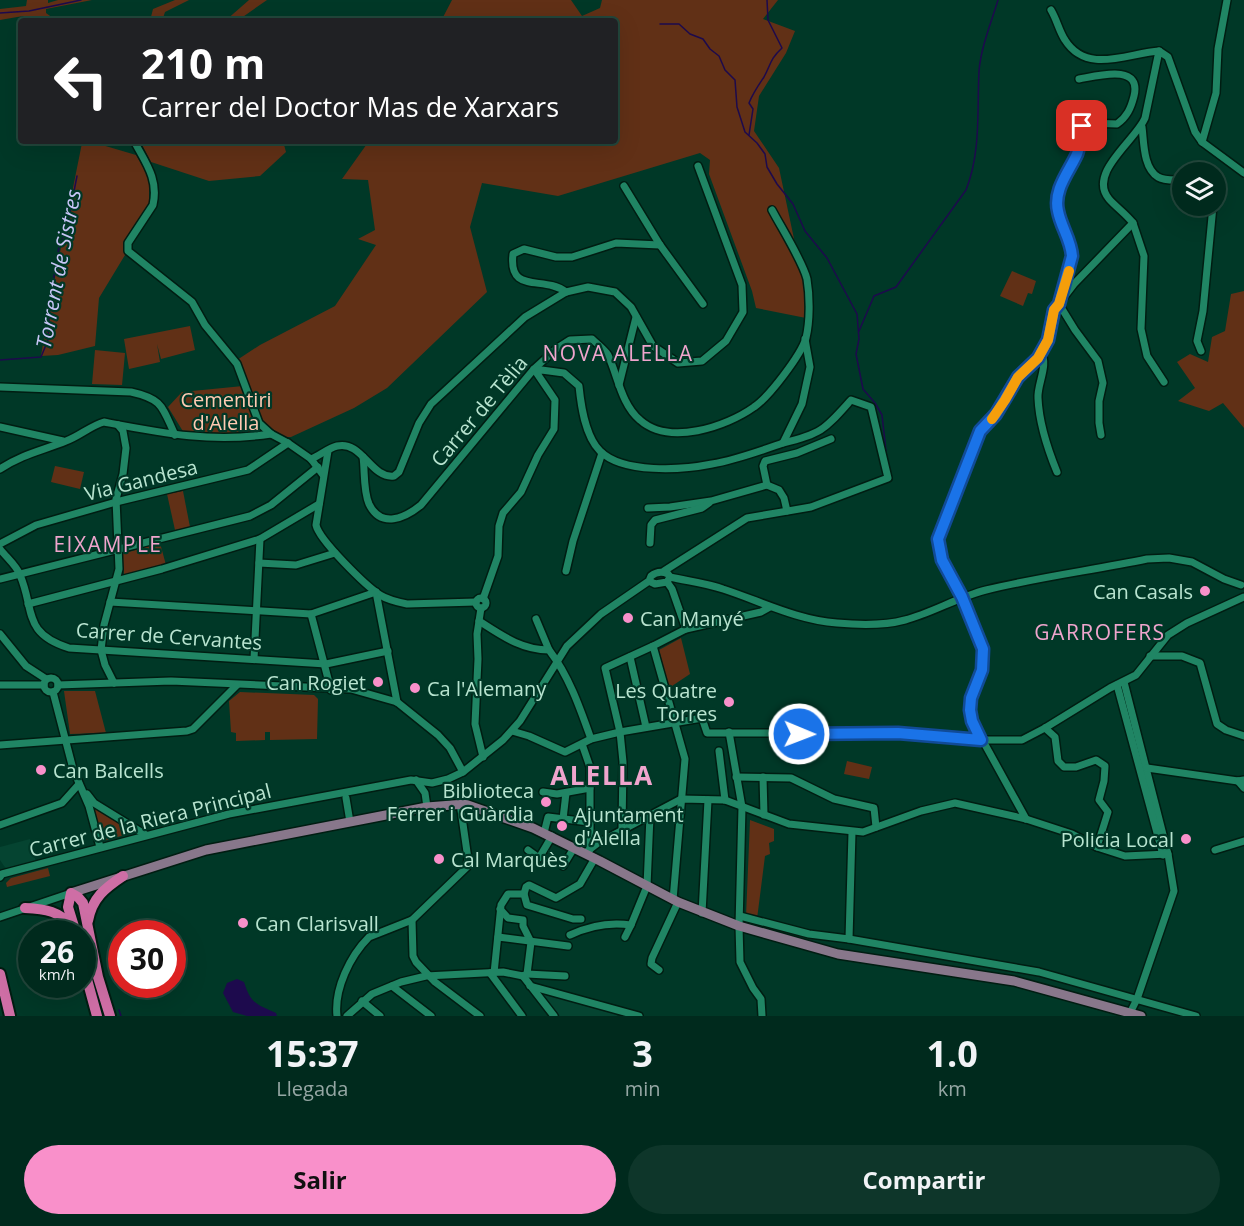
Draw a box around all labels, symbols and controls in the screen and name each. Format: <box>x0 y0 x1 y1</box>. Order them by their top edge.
text: 210 m <box>141 34 265 91</box>
icon: left <box>42 42 120 120</box>
text: Carrer del Doctor Mas de Xarxars <box>141 88 559 125</box>
pin <box>1056 100 1107 151</box>
icon: arrive <box>1065 109 1098 142</box>
map controls <box>1172 162 1226 216</box>
button: layers <box>1172 162 1226 216</box>
water label: Torrent de Sistres <box>29 187 87 351</box>
district label: NOVA ALELLA <box>542 339 694 367</box>
street label: Carrer de Tèlia <box>425 350 533 472</box>
park label: Cementiri d'Alella <box>180 386 272 436</box>
street label: Via Gandesa <box>82 453 200 507</box>
district label: EIXAMPLE <box>53 530 163 558</box>
place label: Can Casals <box>1093 578 1193 605</box>
marker: Can Casals <box>1198 584 1212 598</box>
place label: Can Manyé <box>640 605 744 632</box>
marker: Can Manyé <box>621 611 635 625</box>
street label: Carrer de Cervantes <box>75 616 263 656</box>
district label: GARROFERS <box>1034 618 1166 646</box>
place label: Can Rogiet <box>266 669 366 696</box>
marker: Can Rogiet <box>371 675 385 689</box>
place label: Ca l'Alemany <box>427 675 547 702</box>
place label: Les Quatre Torres <box>615 677 717 727</box>
marker: Ca l'Alemany <box>408 681 422 695</box>
marker: Les Quatre Torres <box>722 695 736 709</box>
position arrow <box>767 702 831 766</box>
place label: Can Balcells <box>53 757 164 784</box>
district label: ALELLA <box>550 757 654 793</box>
marker: Can Balcells <box>34 763 48 777</box>
street label: Carrer de la Riera Principal <box>26 777 274 863</box>
place label: Biblioteca Ferrer i Guàrdia <box>387 777 534 827</box>
marker: Biblioteca Ferrer i Guàrdia <box>539 795 553 809</box>
place label: Ajuntament d'Alella <box>574 801 684 851</box>
marker: Ajuntament d'Alella <box>555 819 569 833</box>
place label: Policia Local <box>1061 826 1174 853</box>
marker: Policia Local <box>1179 832 1193 846</box>
place label: Cal Marquès <box>451 846 568 873</box>
marker: Cal Marquès <box>432 852 446 866</box>
place label: Can Clarisvall <box>255 910 379 937</box>
marker: Can Clarisvall <box>236 916 250 930</box>
speed limit sign: 30 <box>108 920 186 998</box>
text: 26 <box>40 931 74 972</box>
text: km/h <box>39 964 75 984</box>
text: 15:37 <box>266 1029 359 1078</box>
text: 3 <box>632 1029 653 1078</box>
text: 1.0 <box>927 1029 978 1078</box>
text: Llegada <box>276 1075 348 1102</box>
text: min <box>625 1075 660 1102</box>
text: km <box>938 1075 967 1102</box>
button: Salir <box>24 1145 616 1214</box>
button: Compartir <box>628 1145 1220 1214</box>

